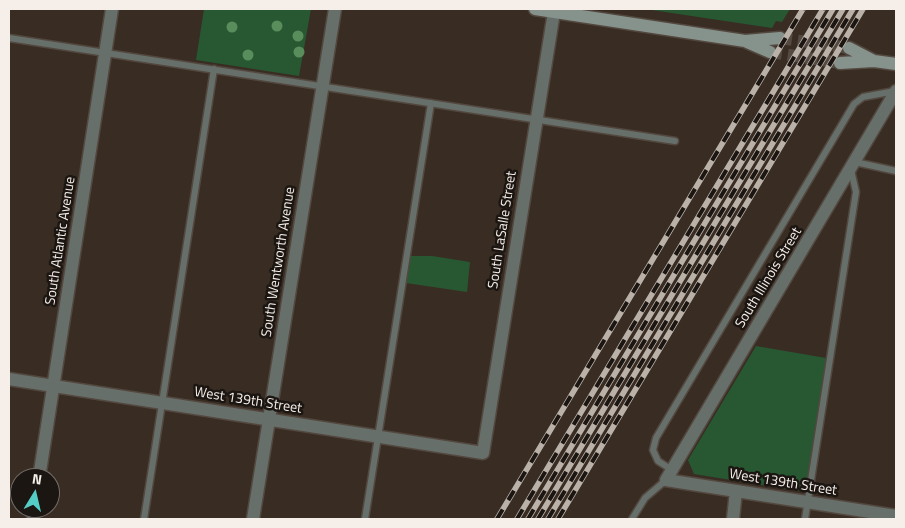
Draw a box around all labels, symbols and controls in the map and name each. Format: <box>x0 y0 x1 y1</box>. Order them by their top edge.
street label: South LaSalle Street <box>485 170 521 290</box>
street label: South Atlantic Avenue <box>43 176 79 306</box>
street label: South Wentworth Avenue <box>259 186 299 338</box>
street label: South Illinois Street <box>732 225 806 331</box>
street label: West 139th Street <box>193 384 303 418</box>
street label: West 139th Street <box>728 466 838 500</box>
north arrow <box>10 468 60 518</box>
text: N <box>31 468 44 490</box>

